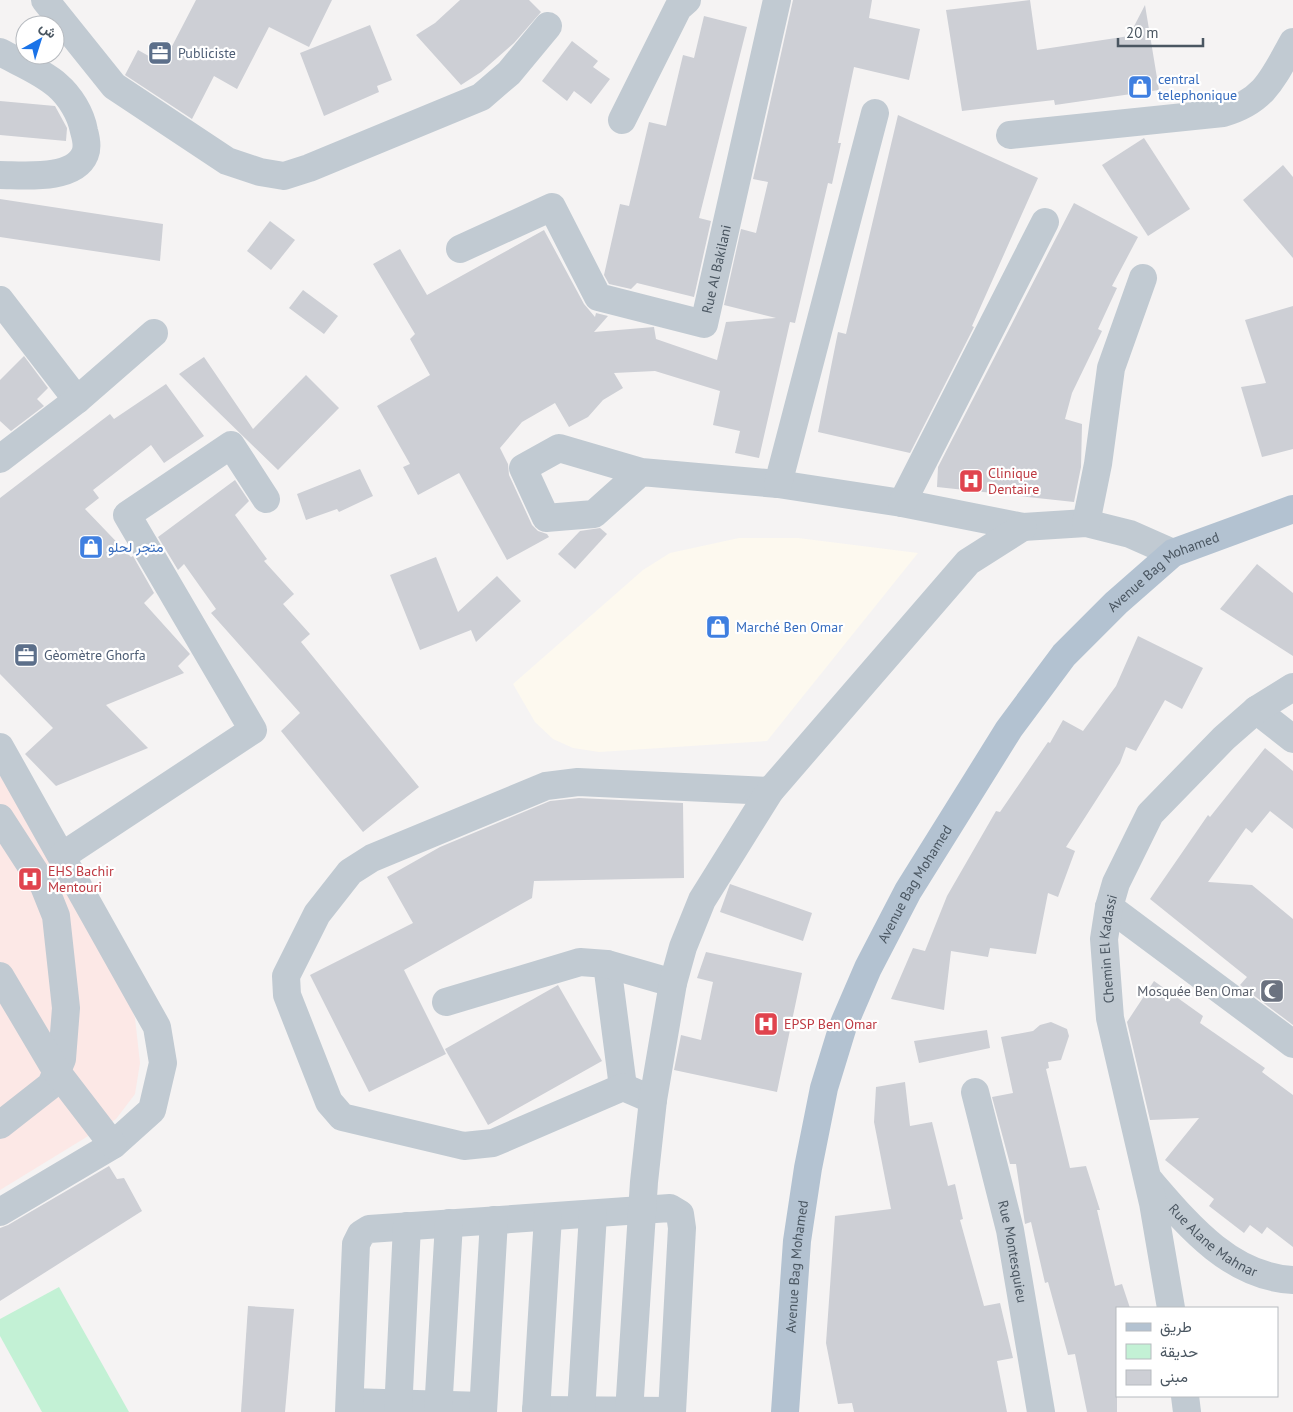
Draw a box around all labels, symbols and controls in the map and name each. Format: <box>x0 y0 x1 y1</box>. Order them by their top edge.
north arrow <box>15 15 65 65</box>
scale bar <box>1118 15 1203 47</box>
text: ش <box>36 18 61 42</box>
text: 20 m <box>1126 23 1159 42</box>
office icon: Publiciste <box>147 40 173 66</box>
place label: Publiciste <box>178 44 236 62</box>
place label: central telephonique <box>1158 70 1237 104</box>
shop icon: central telephonique <box>1127 74 1153 100</box>
street label: Rue Al Bakilani <box>698 223 735 315</box>
place label: Clinique Dentaire <box>988 464 1039 498</box>
hospital icon: Clinique Dentaire <box>958 468 984 494</box>
street label: Avenue Bag Mohamed <box>1103 528 1222 616</box>
shop icon: متجر لحلو <box>78 534 104 560</box>
place label: متجر لحلو <box>108 538 163 556</box>
shop icon: Marché Ben Omar <box>705 614 731 640</box>
place label: Marché Ben Omar <box>736 618 843 636</box>
office icon: Gèomètre Ghorfa <box>13 642 39 668</box>
place label: Gèomètre Ghorfa <box>44 646 146 664</box>
street label: Avenue Bag Mohamed <box>874 822 956 946</box>
place label: EHS Bachir Mentouri <box>48 862 114 896</box>
hospital icon: EHS Bachir Mentouri <box>17 866 43 892</box>
street label: Chemin El Kadassi <box>1095 892 1121 1004</box>
mosque icon: Mosquée Ben Omar <box>1259 978 1285 1004</box>
place label: Mosquée Ben Omar <box>1137 982 1254 1000</box>
hospital icon: EPSP Ben Omar <box>753 1011 779 1037</box>
place label: EPSP Ben Omar <box>784 1015 877 1033</box>
street label: Rue Montesquieu <box>994 1198 1031 1304</box>
street label: Avenue Bag Mohamed <box>782 1199 812 1333</box>
street label: Rue Alane Mahnar <box>1165 1200 1260 1281</box>
legend <box>1116 1307 1278 1397</box>
text: طريق <box>1160 1317 1192 1337</box>
text: حديقة <box>1160 1342 1198 1361</box>
text: مبنى <box>1160 1367 1188 1387</box>

